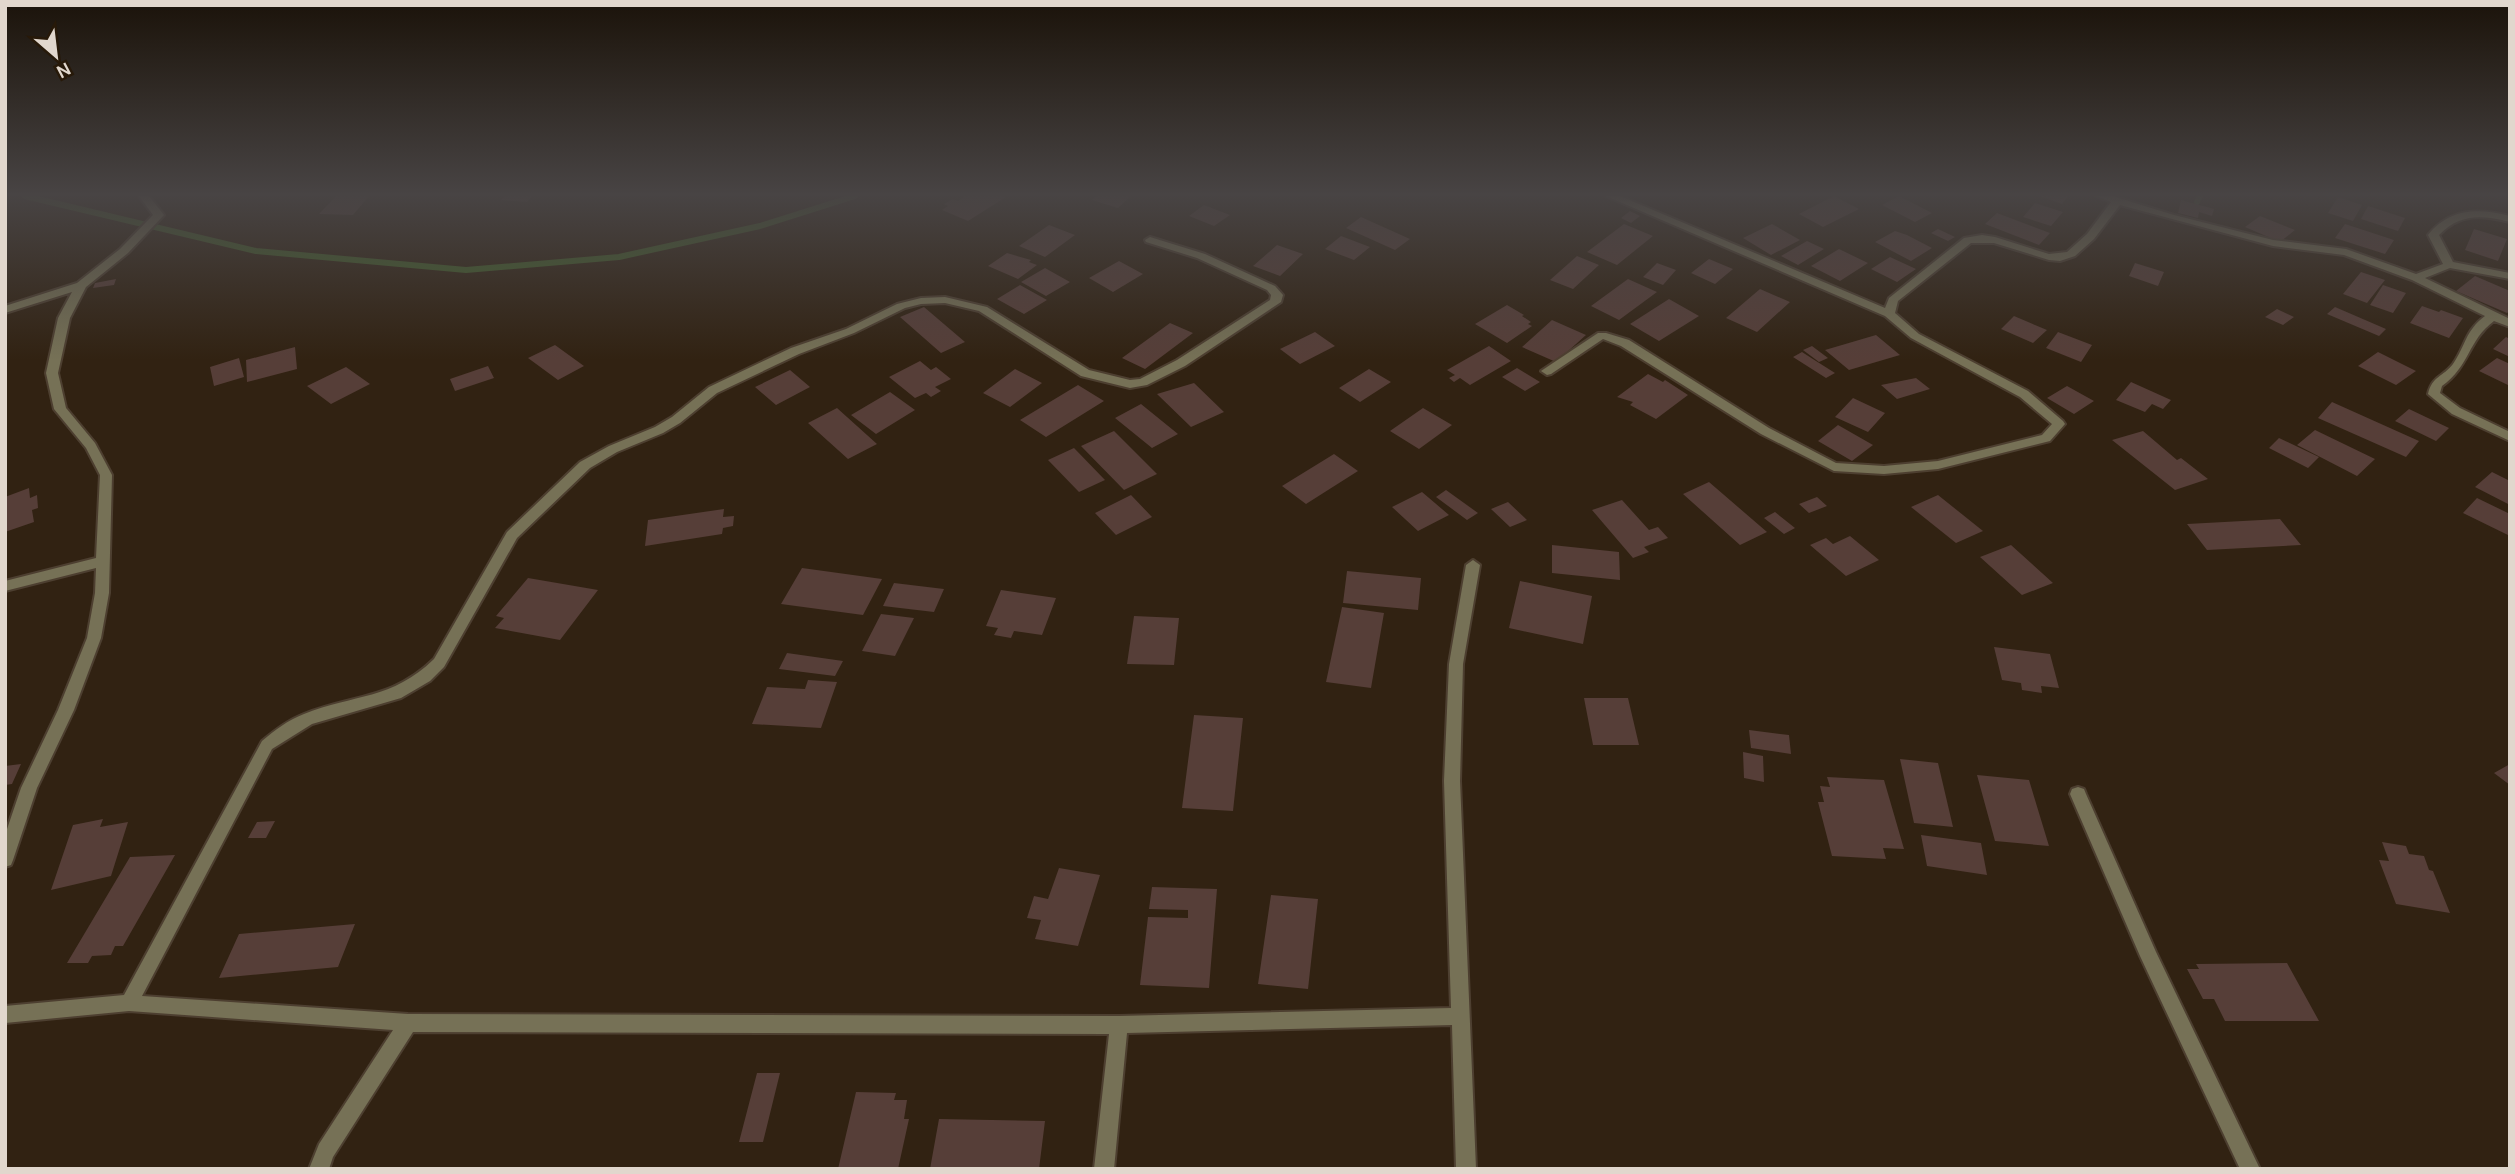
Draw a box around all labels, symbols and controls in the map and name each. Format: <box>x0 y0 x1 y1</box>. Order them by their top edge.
north arrow <box>21 21 91 91</box>
text: N <box>52 57 75 83</box>

